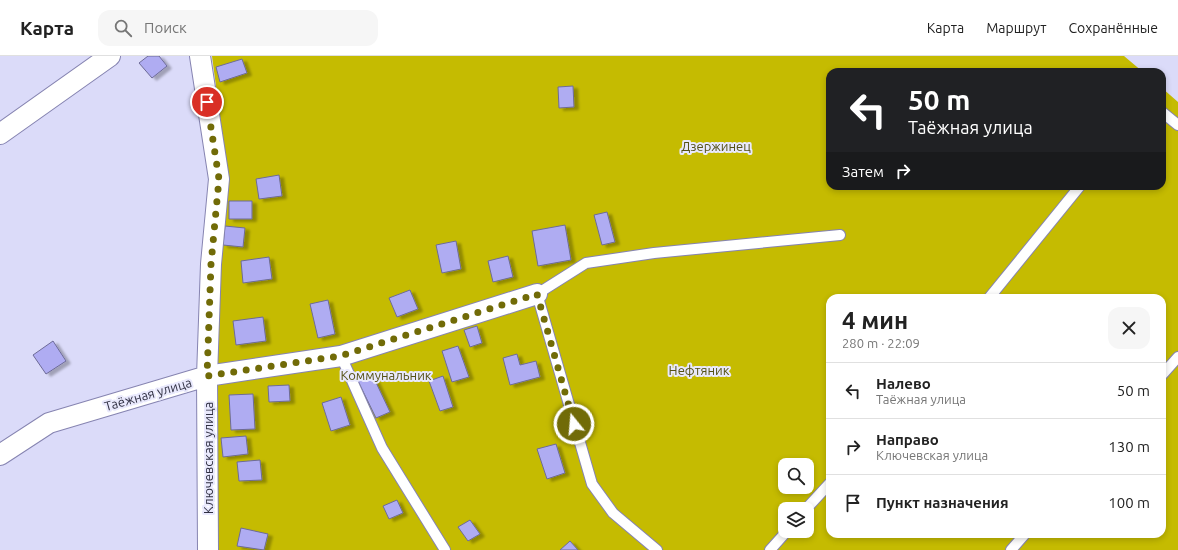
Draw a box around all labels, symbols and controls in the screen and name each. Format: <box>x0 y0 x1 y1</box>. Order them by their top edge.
search box <box>98 10 378 46</box>
text: Карта <box>20 17 74 39</box>
icon: search <box>112 17 134 39</box>
text: Поиск <box>144 19 187 36</box>
text: Карта <box>927 20 964 36</box>
text: Маршрут <box>986 20 1047 36</box>
text: Сохранённые <box>1069 20 1158 36</box>
icon: left <box>842 84 894 136</box>
text: 50 m <box>908 84 970 115</box>
pin <box>190 85 224 119</box>
icon: arrive <box>196 91 218 113</box>
text: Таёжная улица <box>908 117 1033 137</box>
park label: Дзержинец <box>681 139 751 153</box>
icon: right <box>892 160 914 182</box>
text: Затем <box>842 163 884 180</box>
text: 4 мин <box>842 307 908 334</box>
button: close <box>1108 307 1150 349</box>
text: 280 m · 22:09 <box>842 336 920 350</box>
park label: Нефтяник <box>669 363 730 377</box>
park label: Коммунальник <box>340 368 432 382</box>
street label: Таёжная улица <box>103 375 193 413</box>
text: Налево <box>876 375 931 392</box>
icon: left <box>842 380 864 402</box>
text: 50 m <box>1117 382 1150 399</box>
text: Таёжная улица <box>876 392 966 406</box>
street label: Ключевская улица <box>201 402 215 514</box>
position arrow <box>553 403 595 445</box>
text: Направо <box>876 431 939 448</box>
icon: right <box>842 436 864 458</box>
text: 130 m <box>1108 438 1150 455</box>
text: Ключевская улица <box>876 448 988 462</box>
map controls <box>778 458 814 538</box>
button: search <box>778 458 814 494</box>
icon: arrive <box>842 492 864 514</box>
text: Пункт назначения <box>876 494 1009 511</box>
text: 100 m <box>1108 494 1150 511</box>
button: layers <box>778 502 814 538</box>

